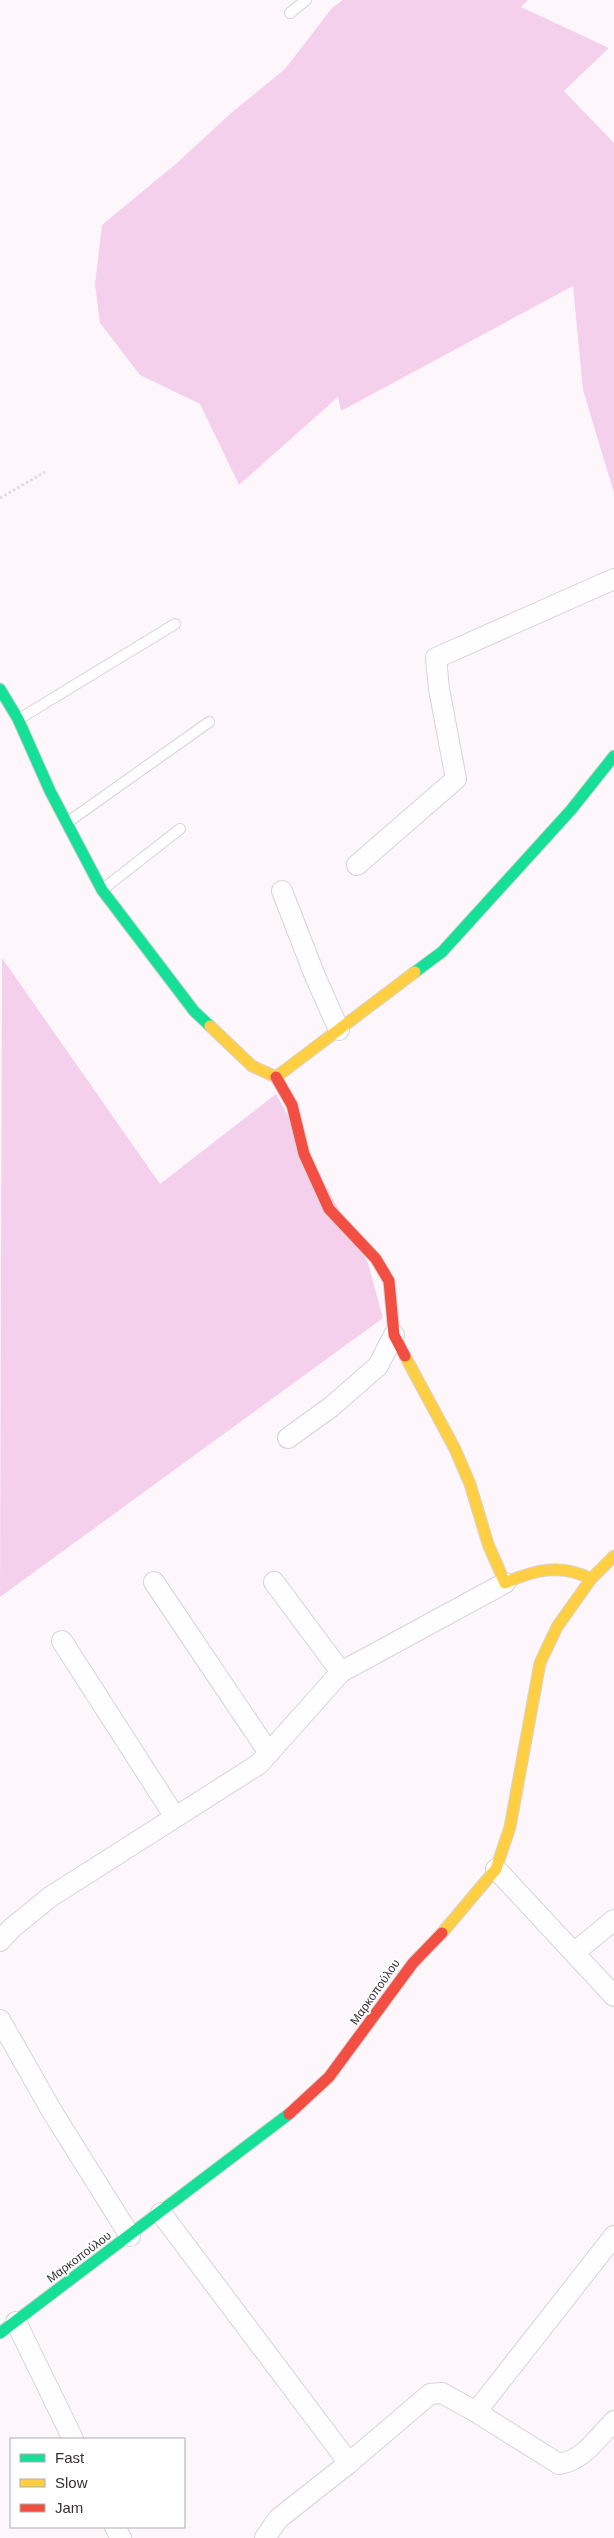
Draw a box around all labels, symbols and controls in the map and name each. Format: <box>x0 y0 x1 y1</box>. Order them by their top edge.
street label: Μαρκοπούλου <box>347 1957 403 2027</box>
street label: Μαρκοπούλου <box>44 2228 114 2286</box>
legend <box>10 2438 185 2528</box>
text: Fast <box>55 2449 85 2466</box>
text: Slow <box>55 2474 88 2491</box>
text: Jam <box>55 2499 83 2516</box>

